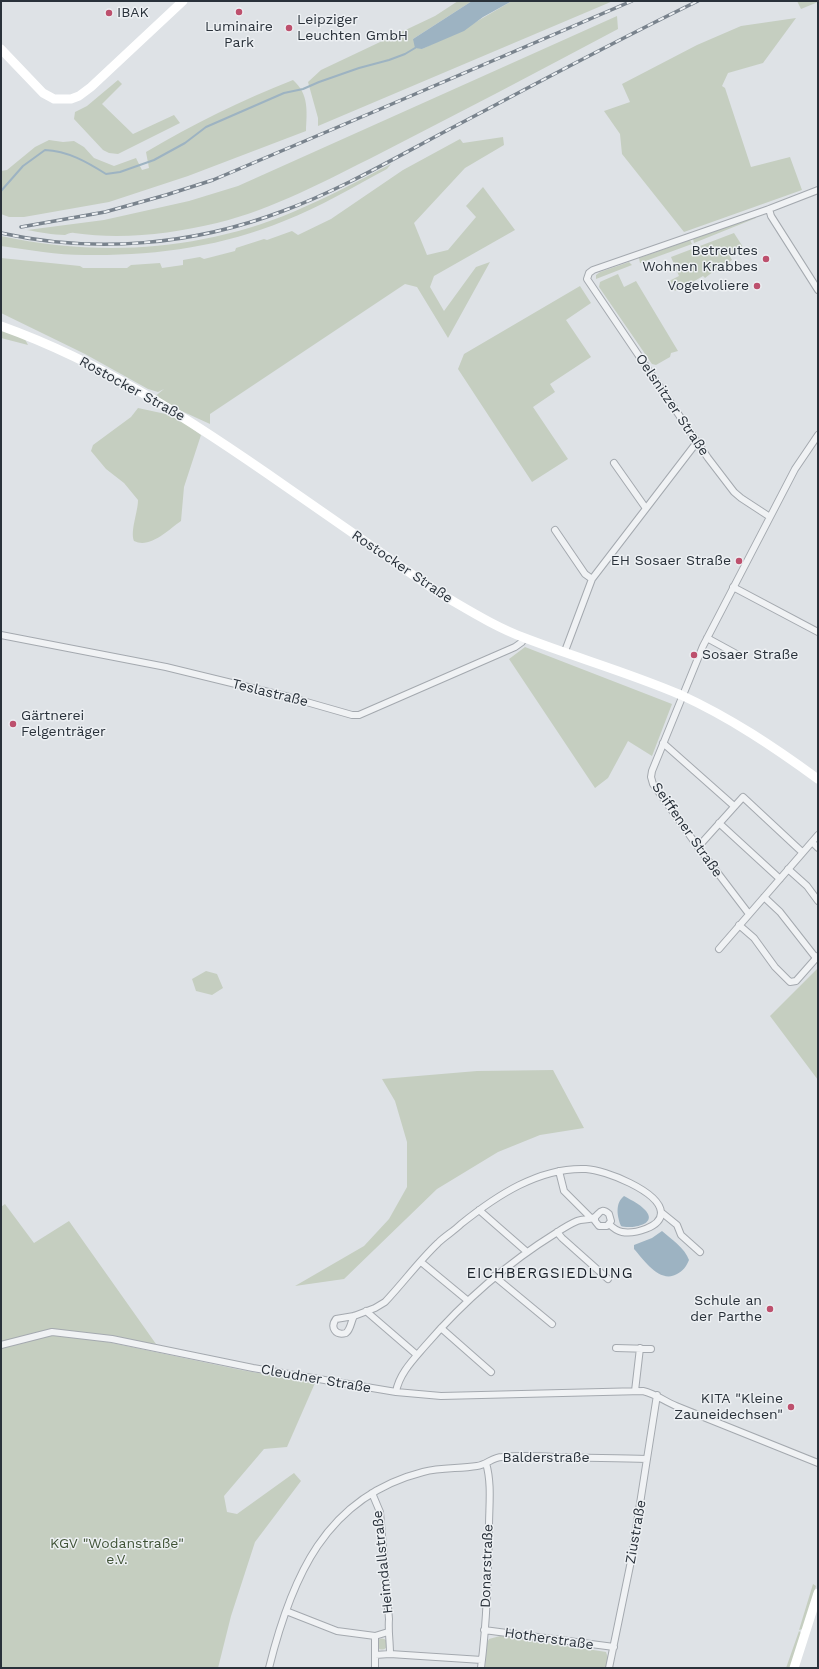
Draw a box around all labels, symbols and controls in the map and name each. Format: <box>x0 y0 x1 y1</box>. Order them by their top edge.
place label: IBAK <box>117 5 149 21</box>
marker: Luminaire Park <box>234 7 244 17</box>
marker: IBAK <box>104 8 114 18</box>
place label: Leipziger Leuchten GmbH <box>297 12 408 44</box>
place label: Luminaire Park <box>205 19 273 52</box>
marker: Leipziger Leuchten GmbH <box>284 23 294 33</box>
place label: Betreutes Wohnen Krabbes <box>642 243 758 276</box>
marker: Betreutes Wohnen Krabbes <box>761 254 771 264</box>
place label: Vogelvoliere <box>667 278 749 294</box>
marker: Vogelvoliere <box>752 281 762 291</box>
street label: Oelsnitzer Straße <box>632 351 712 459</box>
street label: Rostocker Straße <box>76 353 188 425</box>
street label: Rostocker Straße <box>348 527 456 607</box>
place label: EH Sosaer Straße <box>611 553 731 569</box>
marker: EH Sosaer Straße <box>734 556 744 566</box>
place label: Sosaer Straße <box>702 647 798 663</box>
marker: Sosaer Straße <box>689 650 699 660</box>
street label: Teslastraße <box>230 675 310 711</box>
place label: Gärtnerei Felgenträger <box>21 708 106 740</box>
marker: Gärtnerei Felgenträger <box>8 719 18 729</box>
street label: Seiffener Straße <box>648 779 726 881</box>
district label: EICHBERGSIEDLUNG <box>466 1265 634 1283</box>
place label: Schule an der Parthe <box>690 1293 762 1326</box>
marker: Schule an der Parthe <box>765 1304 775 1314</box>
street label: Cleudner Straße <box>260 1361 372 1397</box>
place label: KITA "Kleine Zauneidechsen" <box>674 1391 783 1424</box>
marker: KITA "Kleine Zauneidechsen" <box>786 1402 796 1412</box>
street label: Balderstraße <box>502 1450 590 1466</box>
street label: Ziustraße <box>622 1499 650 1565</box>
street label: Heimdallstraße <box>369 1509 397 1615</box>
street label: Donarstraße <box>477 1524 497 1608</box>
park label: KGV "Wodanstraße" e.V. <box>50 1536 184 1568</box>
street label: Hotherstraße <box>503 1624 595 1654</box>

